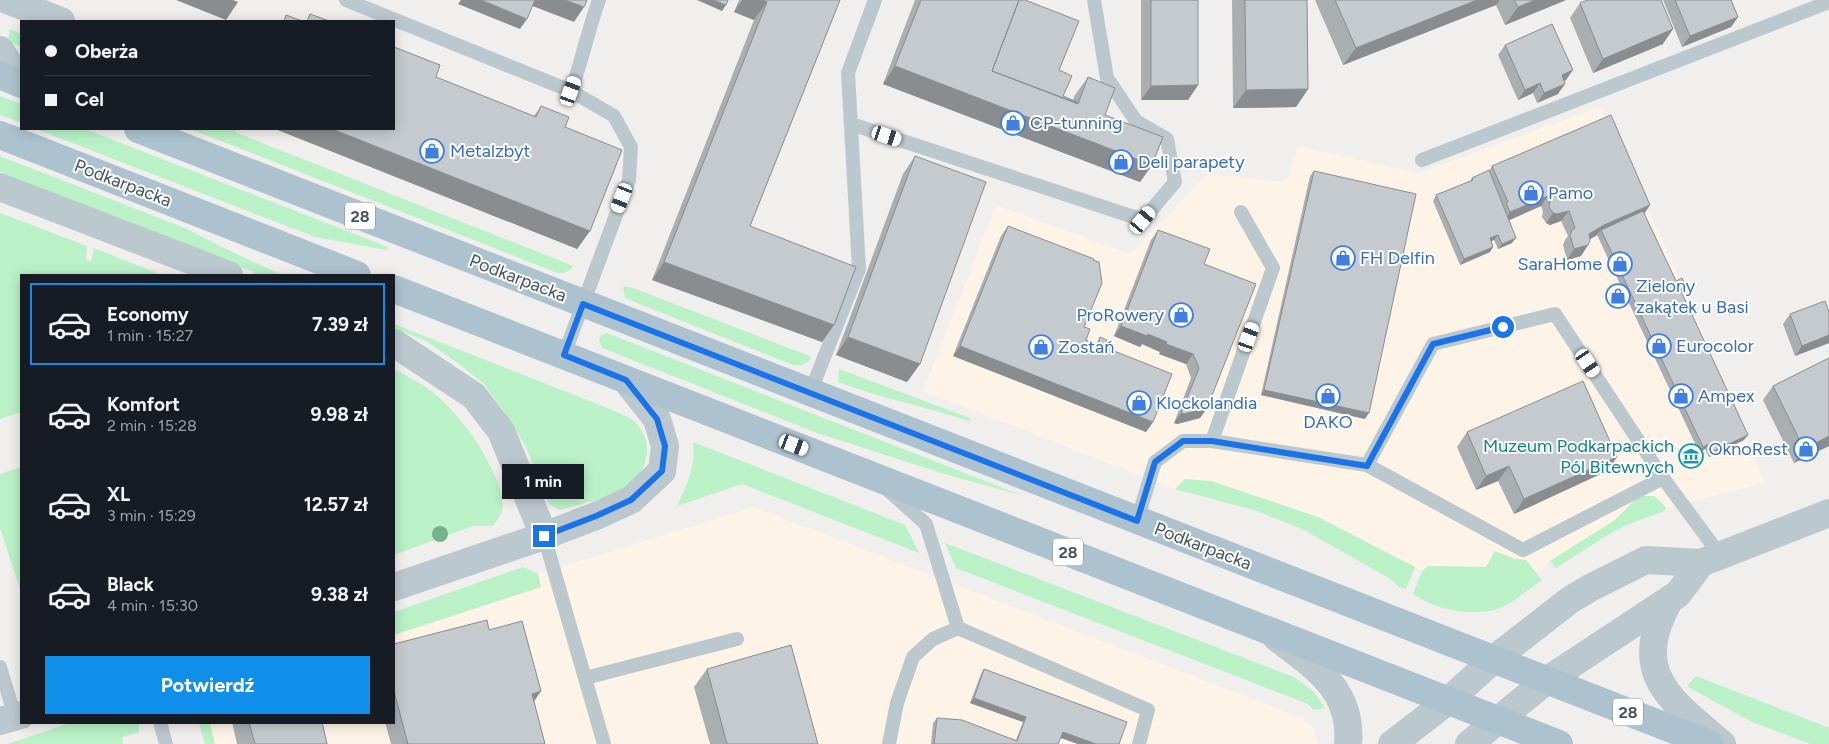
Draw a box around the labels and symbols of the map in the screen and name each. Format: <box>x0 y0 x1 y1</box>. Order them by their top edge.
car <box>558 74 583 108</box>
shop icon: CP-tunning <box>1000 110 1026 136</box>
place label: CP-tunning <box>1030 112 1123 134</box>
car <box>870 124 903 148</box>
shop icon: Metalzbyt <box>419 138 445 164</box>
place label: Metalzbyt <box>450 140 531 162</box>
shop icon: Deli parapety <box>1108 149 1134 175</box>
place label: Deli parapety <box>1138 151 1245 173</box>
street label: Podkarpacka <box>71 154 175 212</box>
shop icon: Pamo <box>1518 180 1544 206</box>
car <box>609 181 634 215</box>
place label: Pamo <box>1548 182 1593 204</box>
road number: 28 <box>345 202 375 230</box>
car <box>1127 204 1158 236</box>
shop icon: FH Delfin <box>1330 245 1356 271</box>
place label: FH Delfin <box>1360 247 1435 269</box>
street label: Podkarpacka <box>466 249 570 307</box>
shop icon: SaraHome <box>1607 251 1633 277</box>
place label: SaraHome <box>1517 253 1602 275</box>
place label: Zielony zakątek u Basi <box>1636 275 1749 318</box>
shop icon: Zielony zakątek u Basi <box>1605 283 1631 309</box>
shop icon: ProRowery <box>1168 302 1194 328</box>
place label: ProRowery <box>1076 304 1165 326</box>
route start <box>1492 316 1514 338</box>
car <box>1236 320 1261 354</box>
shop icon: Eurocolor <box>1646 333 1672 359</box>
shop icon: Zostań <box>1028 334 1054 360</box>
place label: Eurocolor <box>1676 335 1754 357</box>
place label: Zostań <box>1058 336 1114 358</box>
car <box>1573 346 1602 380</box>
shop icon: DAKO <box>1315 383 1341 409</box>
shop icon: Ampex <box>1668 383 1694 409</box>
place label: Ampex <box>1698 385 1755 407</box>
shop icon: Klockolandia <box>1126 390 1152 416</box>
place label: Klockolandia <box>1156 392 1257 414</box>
place label: DAKO <box>1303 411 1353 433</box>
car <box>777 433 810 457</box>
place label: Muzeum Podkarpackich Pól Bitewnych <box>1483 435 1674 478</box>
shop icon: OknoRest <box>1793 436 1819 462</box>
place label: OknoRest <box>1709 438 1788 460</box>
museum icon: Muzeum Podkarpackich Pól Bitewnych <box>1678 443 1704 469</box>
callout: 1 min <box>503 464 585 498</box>
street label: Podkarpacka <box>1151 517 1255 575</box>
route end <box>533 525 555 547</box>
road number: 28 <box>1053 538 1083 566</box>
road number: 28 <box>1613 699 1643 726</box>

